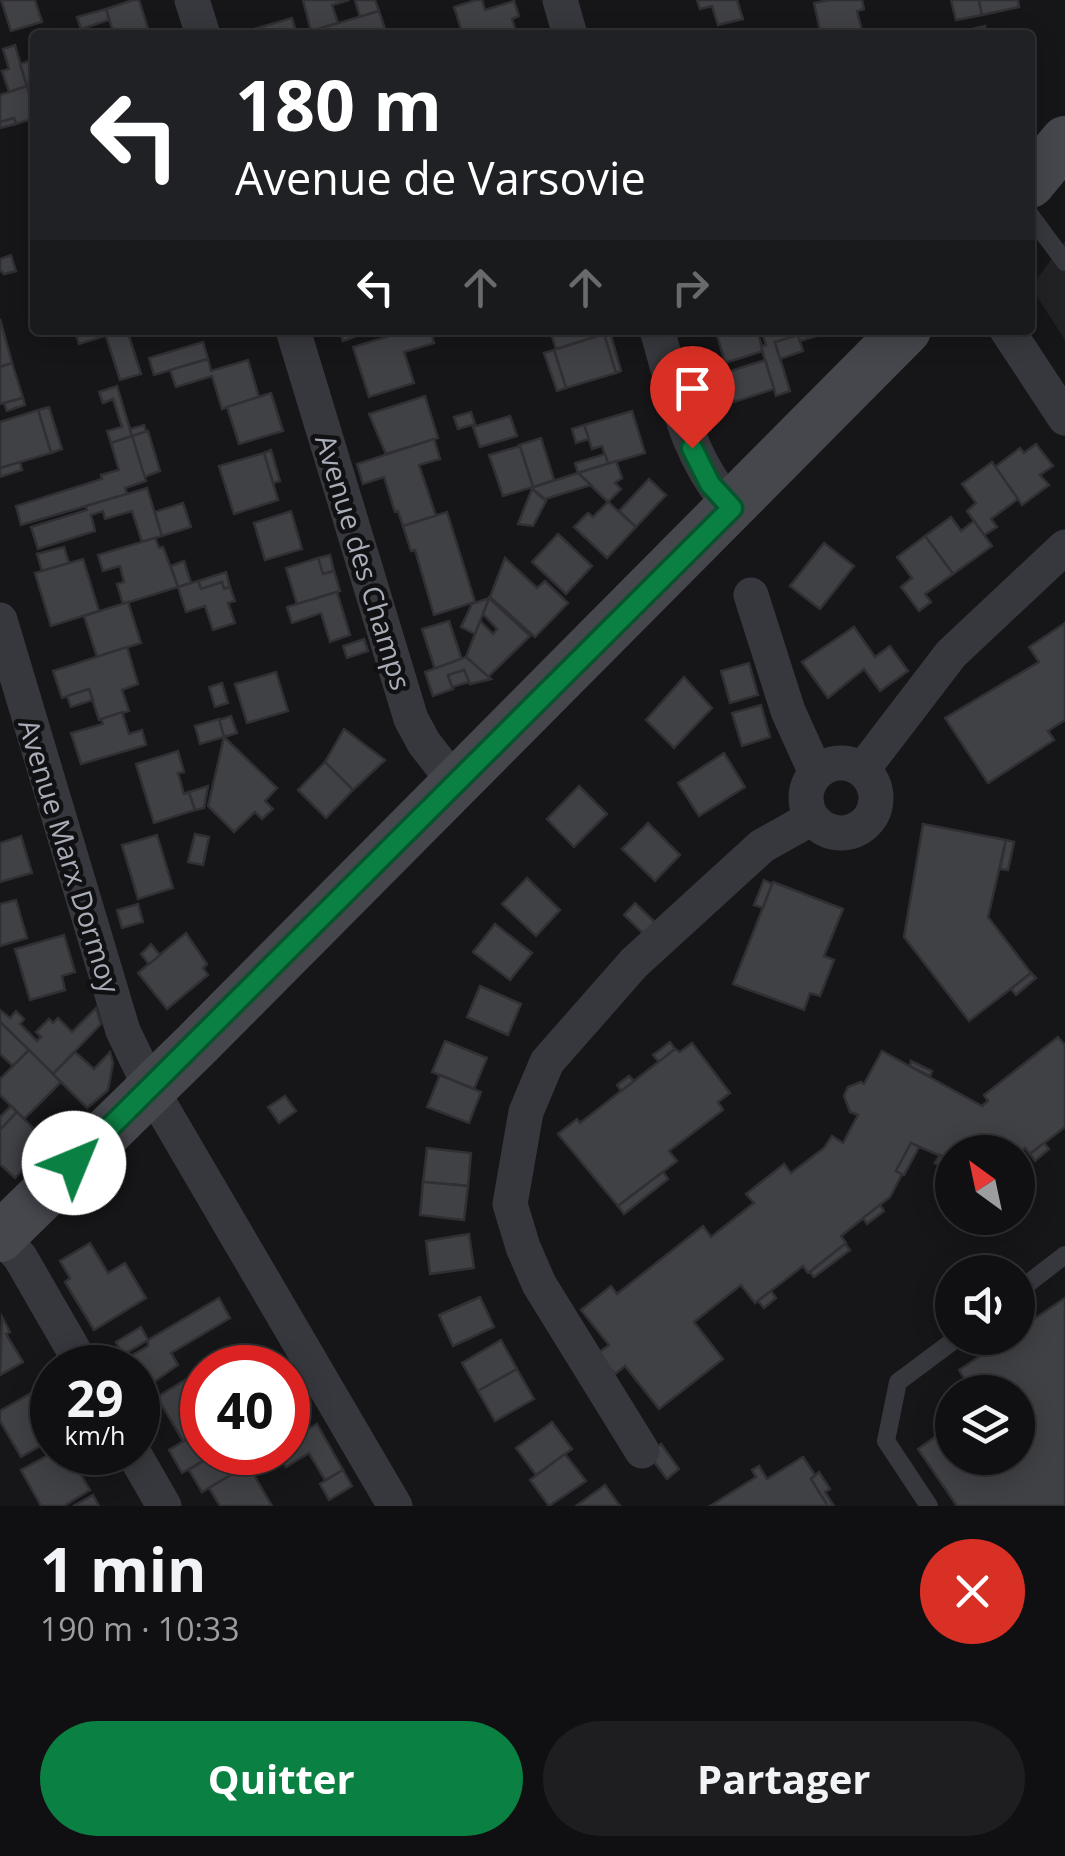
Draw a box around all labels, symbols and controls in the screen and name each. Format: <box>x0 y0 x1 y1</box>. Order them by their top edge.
text: 180 m <box>235 56 442 152</box>
icon: left <box>70 70 200 200</box>
text: Avenue de Varsovie <box>235 147 646 208</box>
icon: left <box>348 260 403 315</box>
icon: ahead <box>453 260 508 315</box>
icon: ahead <box>558 260 613 315</box>
icon: right <box>663 260 718 315</box>
pin <box>650 346 735 449</box>
icon: arrive <box>665 361 720 416</box>
street label: Avenue des Champs <box>307 430 421 694</box>
street label: Avenue Marx Dormoy <box>10 715 130 998</box>
position arrow <box>22 1111 126 1215</box>
north arrow <box>935 1135 1035 1235</box>
map controls <box>935 1135 1035 1475</box>
button: sound <box>935 1255 1035 1355</box>
speed limit sign: 40 <box>180 1345 310 1475</box>
text: 29 <box>66 1364 124 1432</box>
button: layers <box>935 1375 1035 1475</box>
text: km/h <box>65 1418 125 1452</box>
text: 1 min <box>40 1528 207 1610</box>
button: close <box>920 1539 1025 1644</box>
text: 190 m · 10:33 <box>40 1607 239 1650</box>
button: Quitter <box>40 1721 523 1836</box>
button: Partager <box>543 1721 1025 1836</box>

